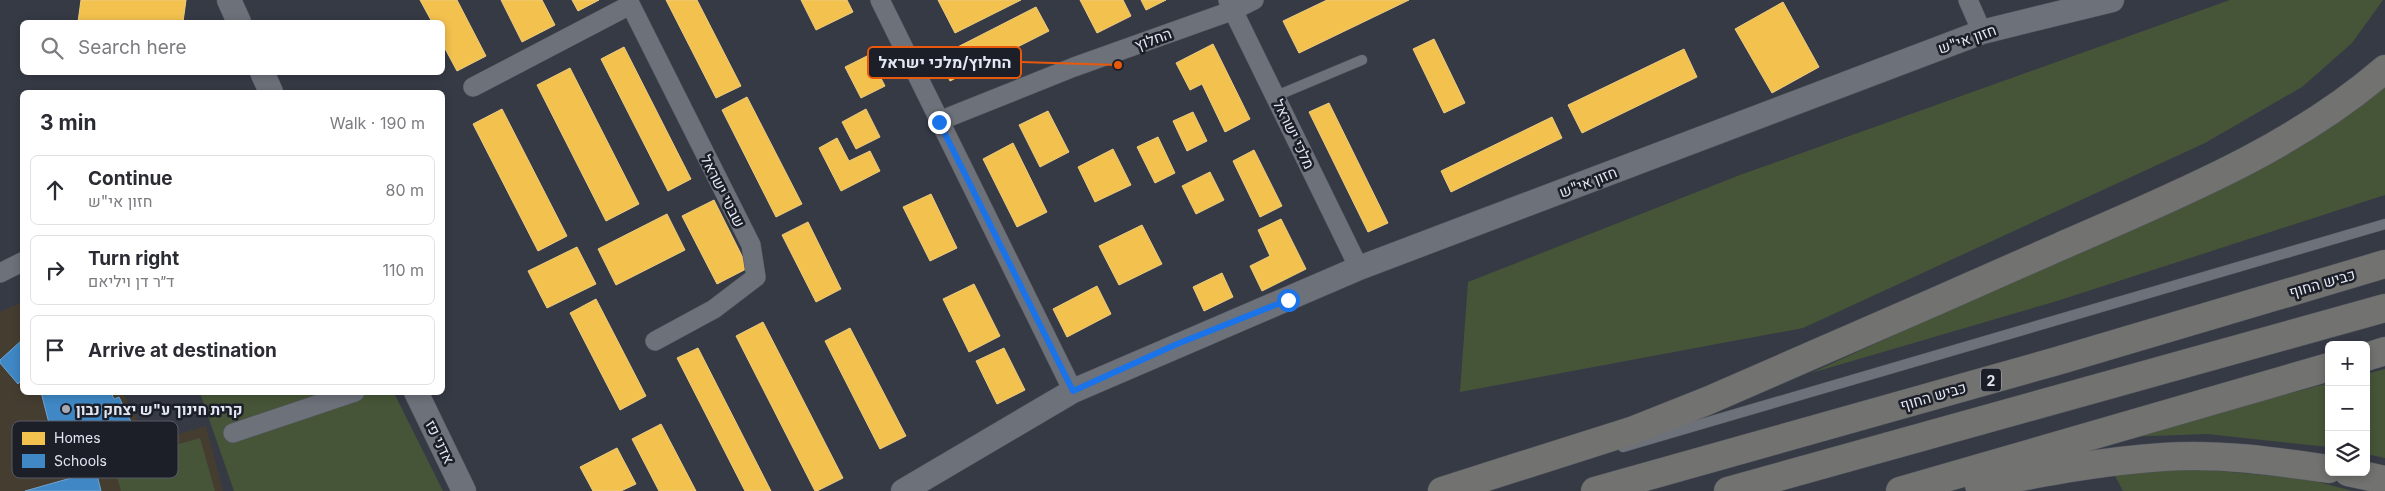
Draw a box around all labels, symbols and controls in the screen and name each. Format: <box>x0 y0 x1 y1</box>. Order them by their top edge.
search box <box>20 20 445 75</box>
street label: חזון אי"ש <box>1935 20 1999 58</box>
street label: החלוץ <box>1132 24 1174 54</box>
icon: search <box>38 34 66 62</box>
text: Search here <box>78 36 187 59</box>
callout: החלוץ/מלכי ישראל <box>868 47 1021 78</box>
text: החלוץ/מלכי ישראל <box>879 52 1011 72</box>
street label: מלכי ישראל <box>1269 96 1319 172</box>
text: 3 min <box>40 110 96 135</box>
route end <box>928 111 951 134</box>
text: Walk · 190 m <box>330 113 425 133</box>
street label: שבטי ישראל <box>697 152 749 230</box>
street label: חזון אי"ש <box>1556 162 1620 202</box>
text: Continue <box>88 167 173 190</box>
icon: ahead <box>41 176 69 204</box>
text: 80 m <box>385 180 424 200</box>
text: חזון אי"ש <box>88 191 152 211</box>
text: Turn right <box>88 247 179 270</box>
icon: right <box>41 256 69 284</box>
text: 110 m <box>382 260 424 280</box>
street label: כביש החוף <box>2287 265 2357 301</box>
text: ד״ר דן ויליאם <box>88 271 174 291</box>
route start <box>1277 289 1300 312</box>
icon: arrive <box>41 336 69 364</box>
text: Arrive at destination <box>88 339 277 362</box>
map controls <box>2325 341 2370 476</box>
button: + <box>2325 341 2370 386</box>
road number: 2 <box>1981 368 2001 392</box>
street label: כביש החוף <box>1898 378 1968 414</box>
button: − <box>2325 386 2370 431</box>
place label: קרית חינוך ע"ש יצחק נבון <box>76 400 242 419</box>
marker: קרית חינוך ע"ש יצחק נבון <box>60 403 72 415</box>
street label: אדני פז <box>421 417 459 467</box>
legend <box>12 421 178 478</box>
text: Homes <box>54 429 101 446</box>
button: layers <box>2325 431 2370 476</box>
text: Schools <box>54 452 107 469</box>

